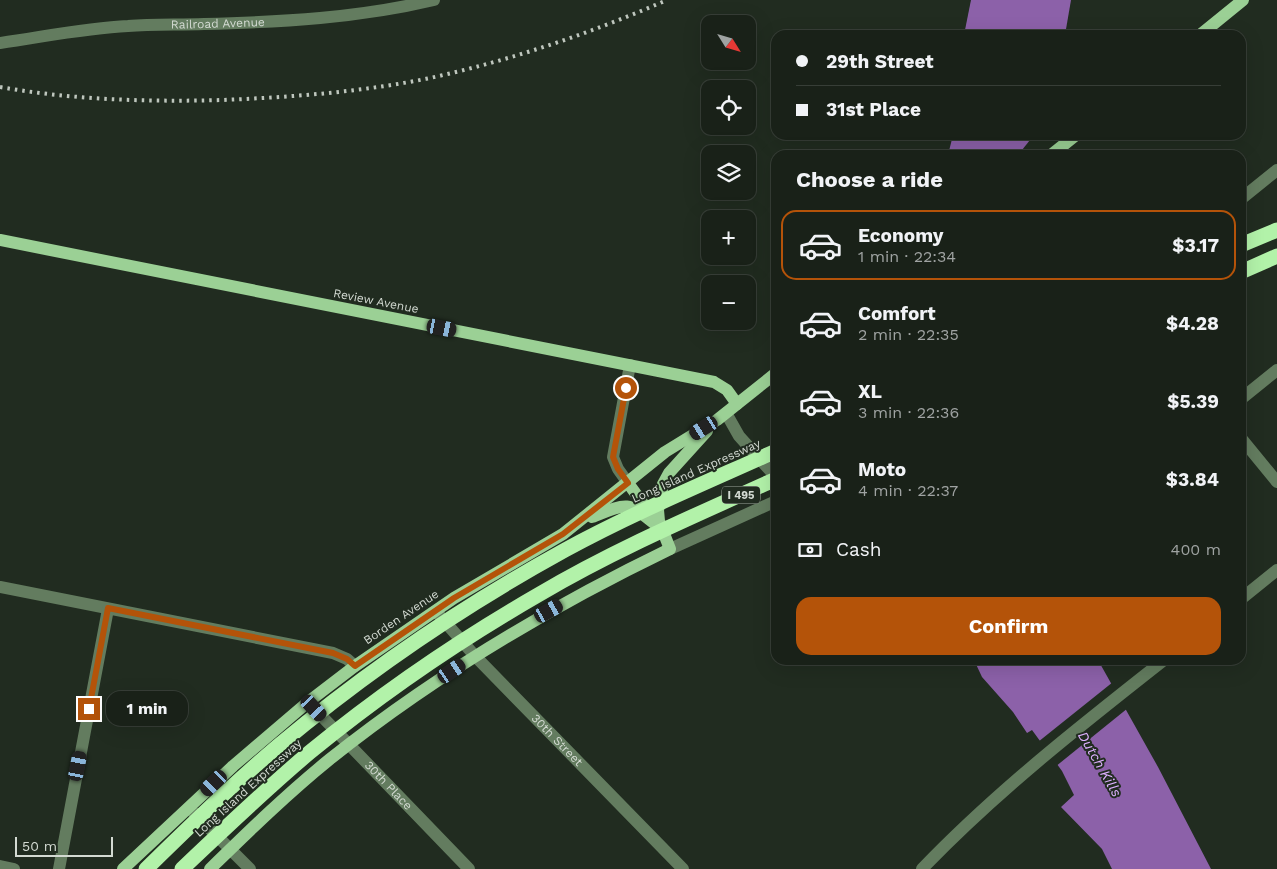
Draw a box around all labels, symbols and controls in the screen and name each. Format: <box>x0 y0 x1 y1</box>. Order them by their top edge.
street label: Railroad Avenue <box>171 15 265 32</box>
north arrow <box>701 15 756 70</box>
map controls <box>701 15 756 330</box>
text: 29th Street <box>826 50 934 73</box>
button: locate <box>701 80 756 135</box>
text: 31st Place <box>826 98 921 121</box>
button: layers <box>701 145 756 200</box>
text: Choose a ride <box>796 167 943 192</box>
button: + <box>701 210 756 265</box>
icon: car <box>798 223 843 268</box>
text: Economy <box>858 224 943 247</box>
text: $3.17 <box>1172 234 1219 257</box>
text: 1 min · 22:34 <box>858 247 956 266</box>
button: − <box>701 275 756 330</box>
street label: Review Avenue <box>332 286 420 316</box>
icon: car <box>798 301 843 346</box>
text: Comfort <box>858 302 936 325</box>
text: $4.28 <box>1166 312 1219 335</box>
car <box>425 318 458 338</box>
text: 2 min · 22:35 <box>858 325 959 344</box>
route start <box>615 377 637 399</box>
icon: car <box>798 379 843 424</box>
text: XL <box>858 380 882 403</box>
text: $5.39 <box>1167 390 1219 413</box>
text: 3 min · 22:36 <box>858 403 959 422</box>
car <box>687 414 720 442</box>
street label: Long Island Expressway <box>629 436 763 506</box>
icon: car <box>798 457 843 502</box>
text: Moto <box>858 458 906 481</box>
text: $3.84 <box>1166 468 1219 491</box>
text: 4 min · 22:37 <box>858 481 958 500</box>
road number: I 495 <box>722 486 760 504</box>
icon: cash <box>796 536 824 564</box>
text: Cash <box>836 538 882 561</box>
text: 400 m <box>1171 540 1221 559</box>
street label: Borden Avenue <box>361 587 441 647</box>
car <box>532 597 565 625</box>
button: Confirm <box>796 597 1221 655</box>
car <box>435 656 468 686</box>
callout: 1 min <box>106 692 189 726</box>
car <box>298 692 329 724</box>
route end <box>78 698 100 720</box>
text: 1 min <box>126 699 168 718</box>
street label: 30th Street <box>529 711 586 769</box>
water label: Dutch Kills <box>1075 729 1125 799</box>
street label: Long Island Expressway <box>192 736 305 840</box>
car <box>67 750 88 782</box>
street label: 30th Place <box>362 758 415 813</box>
car <box>197 767 230 799</box>
scale bar <box>15 834 112 857</box>
text: 50 m <box>22 838 57 854</box>

